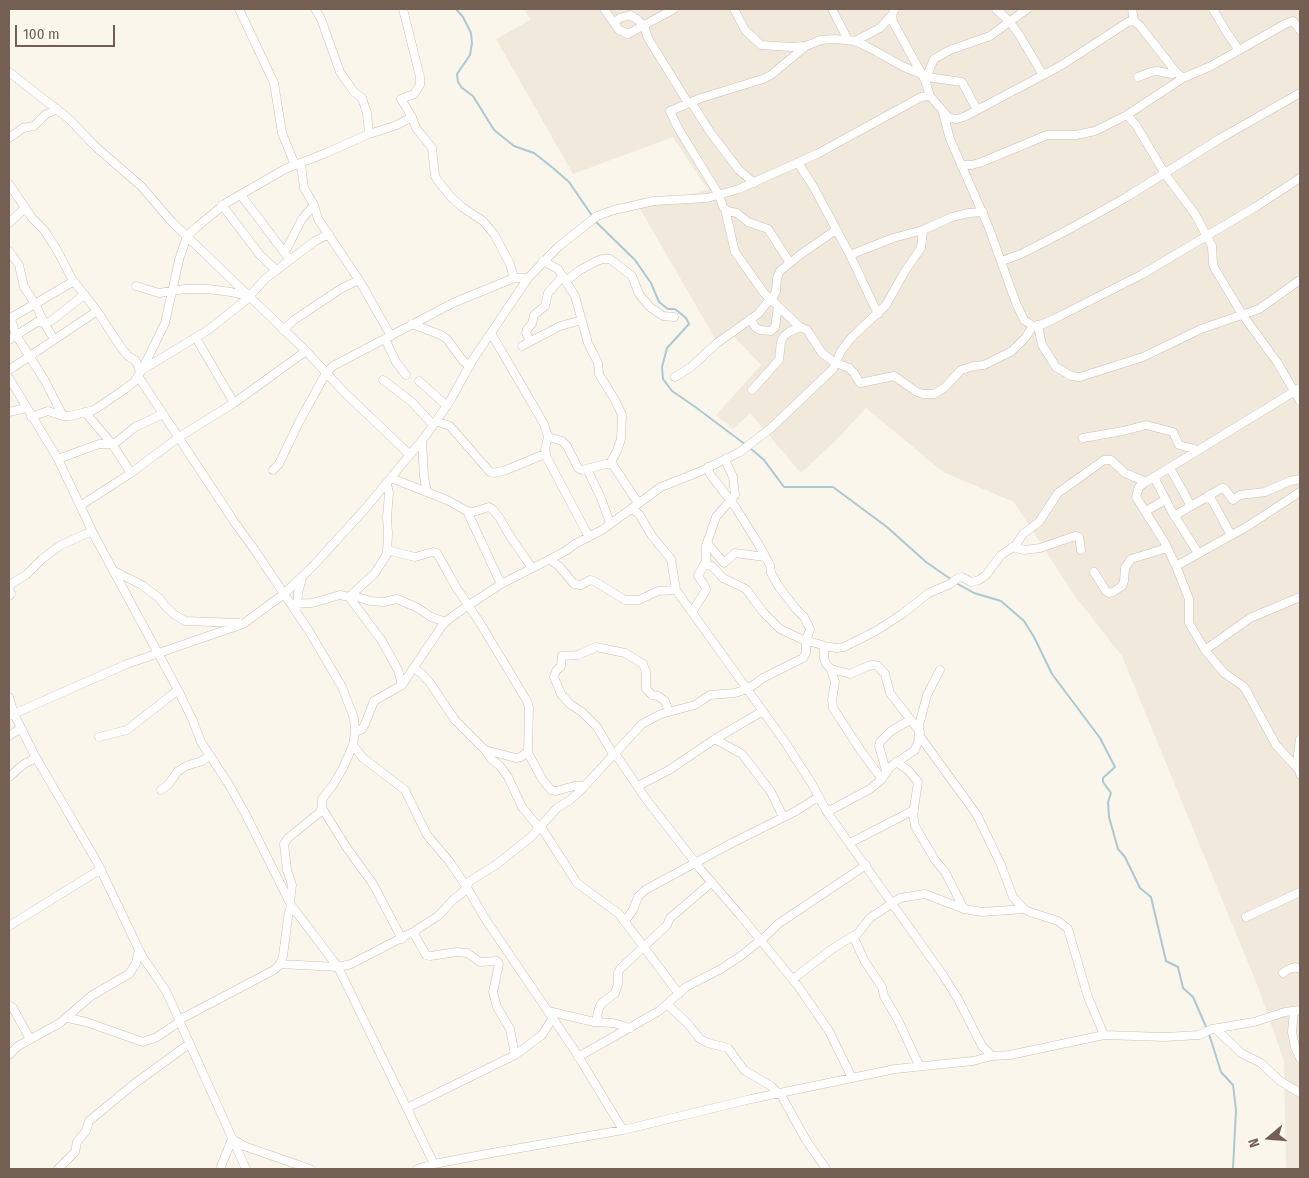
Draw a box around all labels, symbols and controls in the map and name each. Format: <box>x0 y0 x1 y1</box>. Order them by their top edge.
scale bar <box>18 15 118 47</box>
text: 100 m <box>23 25 60 43</box>
north arrow <box>1244 1113 1294 1163</box>
text: N <box>1245 1136 1264 1149</box>

